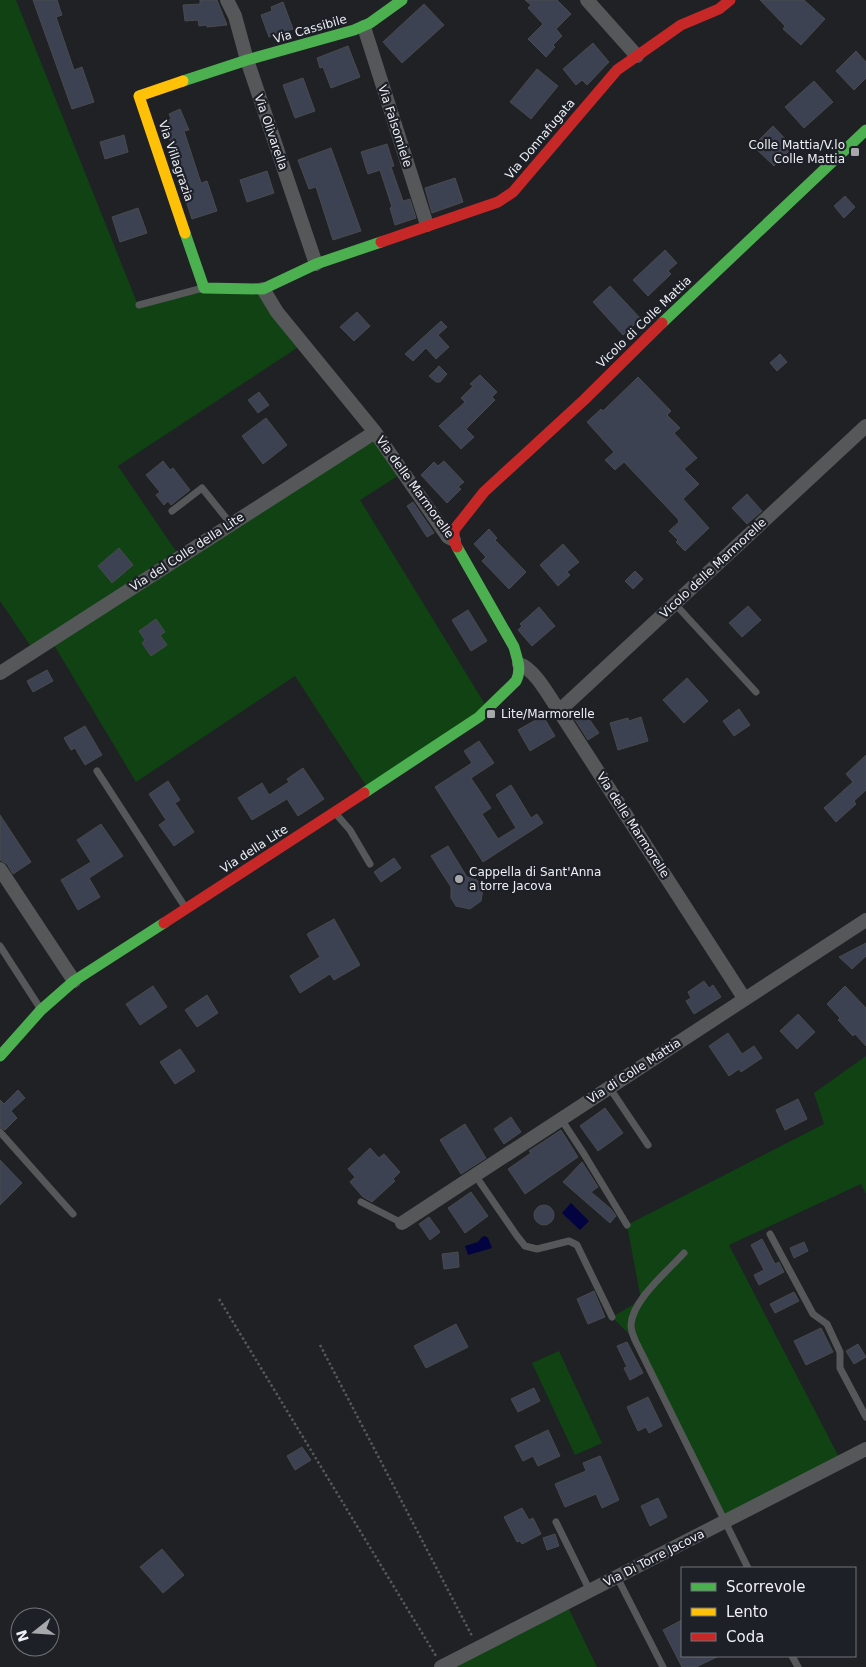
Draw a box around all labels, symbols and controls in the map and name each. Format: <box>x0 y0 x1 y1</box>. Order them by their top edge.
street label: Via Cassibile <box>272 12 348 46</box>
street label: Via Falsomiele <box>375 83 415 169</box>
street label: Via Olivarella <box>252 92 290 172</box>
street label: Via Donnafugata <box>502 96 578 182</box>
street label: Via Villagrazia <box>156 119 196 203</box>
place label: Colle Mattia/V.lo Colle Mattia <box>748 138 845 166</box>
marker: Colle Mattia/V.lo Colle Mattia <box>849 146 861 158</box>
street label: Vicolo di Colle Mattia <box>594 273 694 371</box>
street label: Via delle Marmorelle <box>373 433 457 541</box>
street label: Via del Colle della Lite <box>127 510 247 594</box>
street label: Vicolo delle Marmorelle <box>657 515 769 621</box>
place label: Lite/Marmorelle <box>501 707 595 721</box>
marker: Lite/Marmorelle <box>485 708 497 720</box>
street label: Via delle Marmorelle <box>594 770 672 880</box>
street label: Via della Lite <box>218 822 290 876</box>
place label: Cappella di Sant'Anna a torre Jacova <box>469 865 601 893</box>
marker: Cappella di Sant'Anna a torre Jacova <box>453 873 465 885</box>
street label: Via di Colle Mattia <box>585 1036 683 1106</box>
street label: Via Di Torre Jacova <box>601 1526 707 1590</box>
legend <box>681 1567 856 1657</box>
text: Scorrevole <box>726 1578 805 1596</box>
text: Lento <box>726 1603 768 1621</box>
north arrow <box>10 1607 60 1657</box>
text: N <box>13 1628 32 1644</box>
text: Coda <box>726 1628 764 1646</box>

